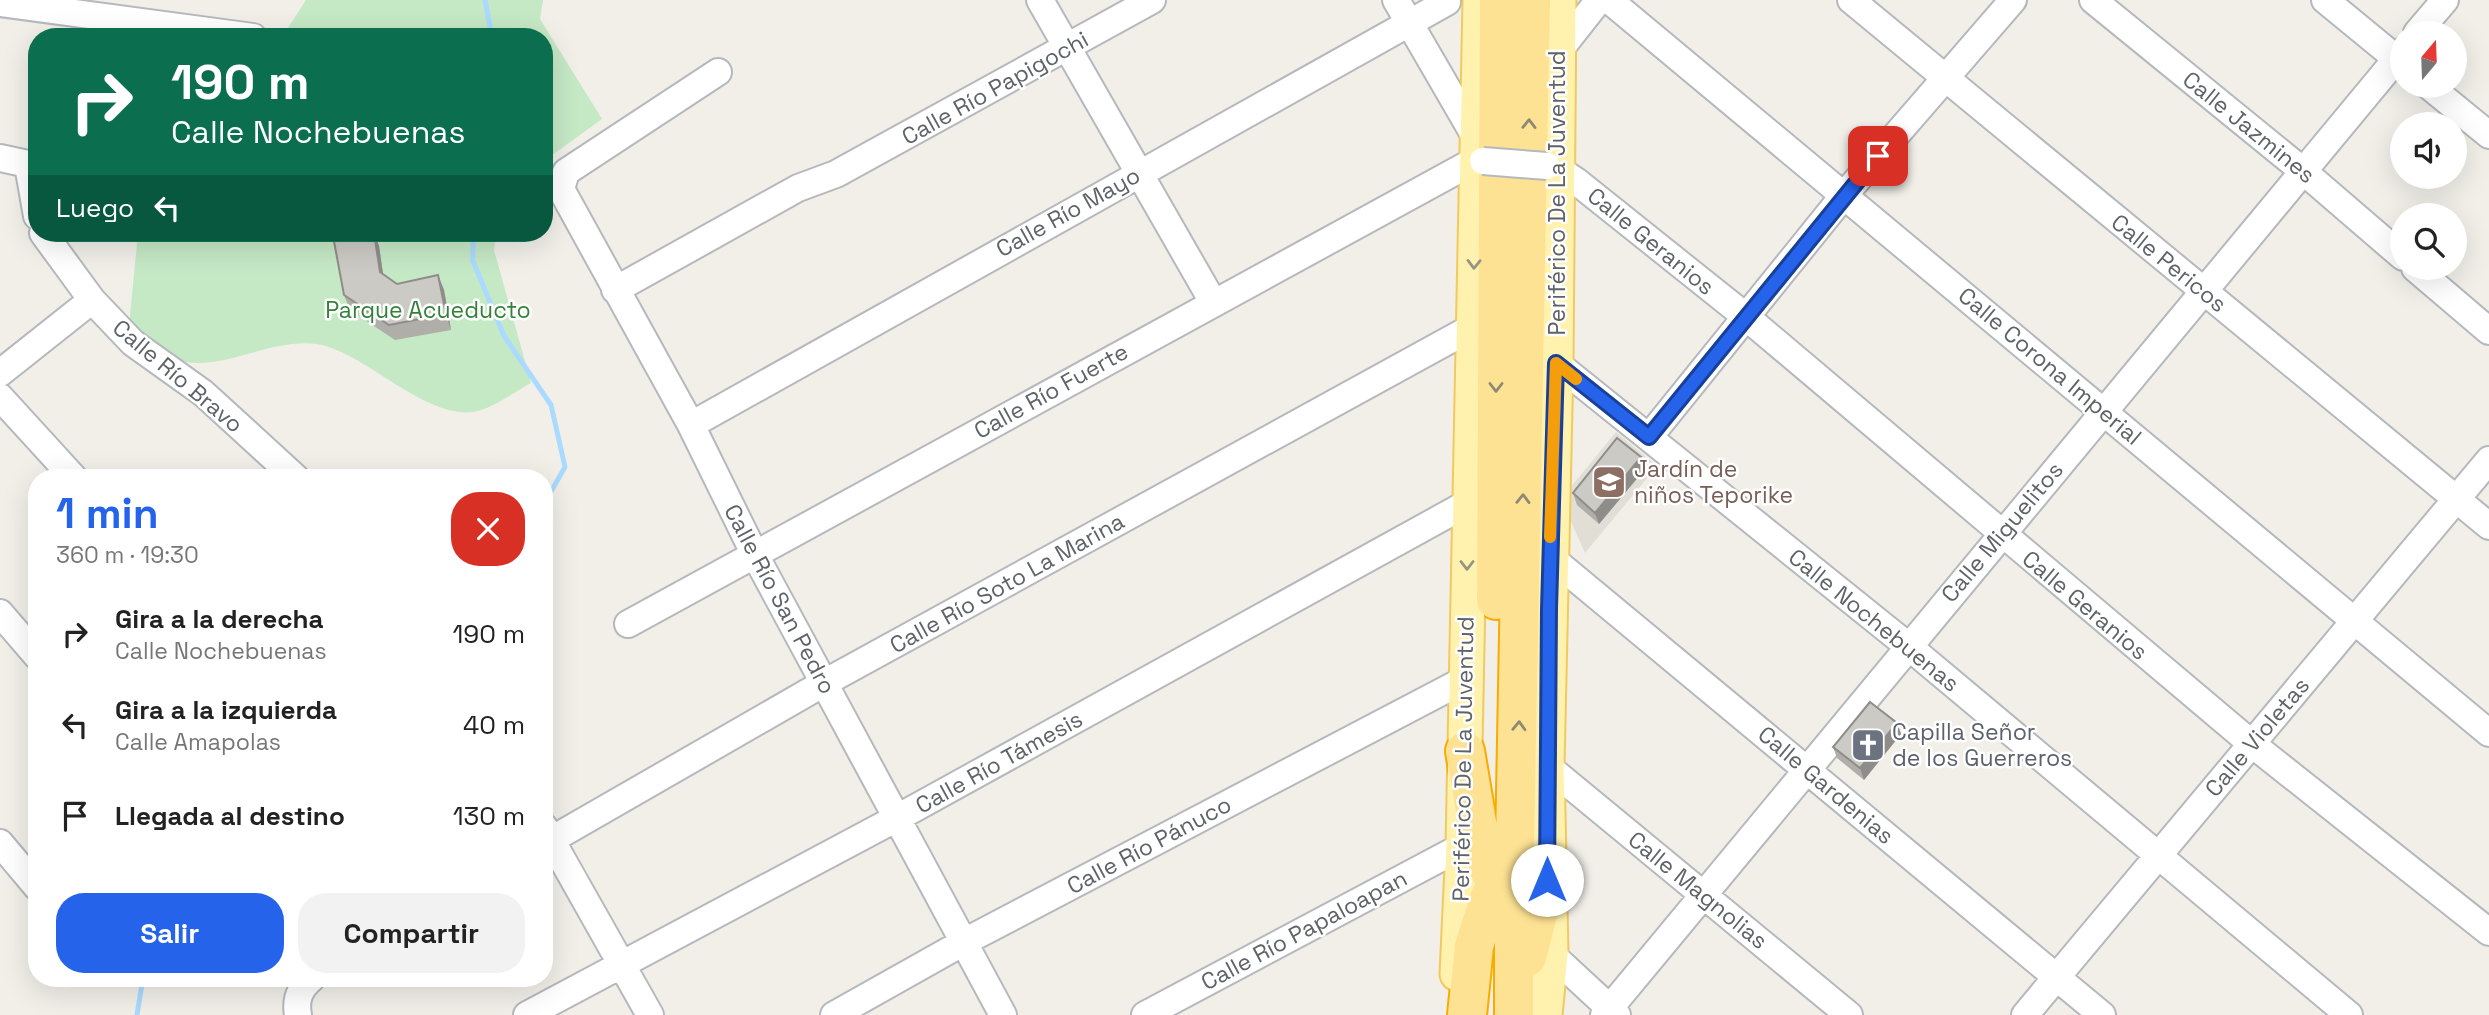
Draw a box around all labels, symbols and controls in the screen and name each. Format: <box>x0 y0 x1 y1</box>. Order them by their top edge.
north arrow <box>2390 21 2468 98</box>
map controls <box>2390 21 2467 280</box>
street label: Calle Río Papigochi <box>896 24 1094 152</box>
street label: Periférico De La Juventud <box>1542 50 1572 336</box>
text: 190 m <box>171 51 309 113</box>
icon: right <box>56 56 147 147</box>
street label: Calle Jazmines <box>2176 64 2322 190</box>
text: Calle Nochebuenas <box>171 112 465 152</box>
button: sound <box>2390 112 2467 189</box>
one-way arrow <box>1522 119 1537 130</box>
pin <box>1848 126 1908 186</box>
icon: arrive <box>1859 137 1897 175</box>
street label: Calle Río Mayo <box>991 160 1145 264</box>
street label: Calle Geranios <box>1581 181 1721 301</box>
icon: left <box>148 189 186 227</box>
text: Luego <box>56 191 134 225</box>
button: search <box>2390 203 2467 280</box>
street label: Calle Pericos <box>2105 207 2233 319</box>
one-way arrow <box>1466 259 1482 270</box>
street label: Calle Corona Imperial <box>1952 280 2148 452</box>
park label: Parque Acueducto <box>325 295 531 325</box>
street label: Calle Río Bravo <box>107 313 249 439</box>
street label: Calle Río Fuerte <box>969 336 1133 446</box>
one-way arrow <box>1488 382 1504 392</box>
place label: Jardín de niños Teporike <box>1634 454 1793 510</box>
street label: Calle Miguelitos <box>1934 455 2070 609</box>
school or university icon: Jardín de niños Teporike <box>1590 463 1628 501</box>
text: 1 min <box>56 487 159 540</box>
button: close <box>451 492 525 566</box>
one-way arrow <box>1516 493 1531 504</box>
street label: Calle Río San Pedro <box>717 499 843 699</box>
street label: Calle Río Soto La Marina <box>884 506 1130 660</box>
text: 360 m · 19:30 <box>56 540 199 570</box>
street label: Calle Nochebuenas <box>1782 542 1966 698</box>
street label: Calle Geranios <box>2016 544 2154 666</box>
one-way arrow <box>1459 560 1475 571</box>
text: Gira a la derecha <box>115 602 324 636</box>
icon: right <box>56 615 94 653</box>
street label: Periférico De La Juventud <box>1446 616 1480 902</box>
text: 190 m <box>453 617 525 651</box>
text: Calle Nochebuenas <box>115 636 327 666</box>
street label: Calle Violetas <box>2198 671 2316 803</box>
text: Gira a la izquierda <box>115 693 337 727</box>
street label: Calle Río Támesis <box>910 704 1088 820</box>
icon: left <box>56 706 94 744</box>
text: 40 m <box>463 708 525 742</box>
place label: Capilla Señor de los Guerreros <box>1892 717 2072 773</box>
street label: Calle Gardenias <box>1752 719 1900 851</box>
one-way arrow <box>1512 721 1527 732</box>
church icon: Capilla Señor de los Guerreros <box>1849 726 1887 764</box>
text: Calle Amapolas <box>115 727 281 757</box>
street label: Calle Río Pánuco <box>1062 789 1236 901</box>
icon: arrive <box>56 797 94 835</box>
text: Llegada al destino <box>115 799 345 833</box>
text: 130 m <box>453 799 525 833</box>
street label: Calle Magnolias <box>1622 824 1774 956</box>
position arrow <box>1510 843 1584 917</box>
street label: Calle Río Papaloapan <box>1196 863 1412 997</box>
button: Salir <box>56 893 284 973</box>
button: Compartir <box>298 893 525 973</box>

